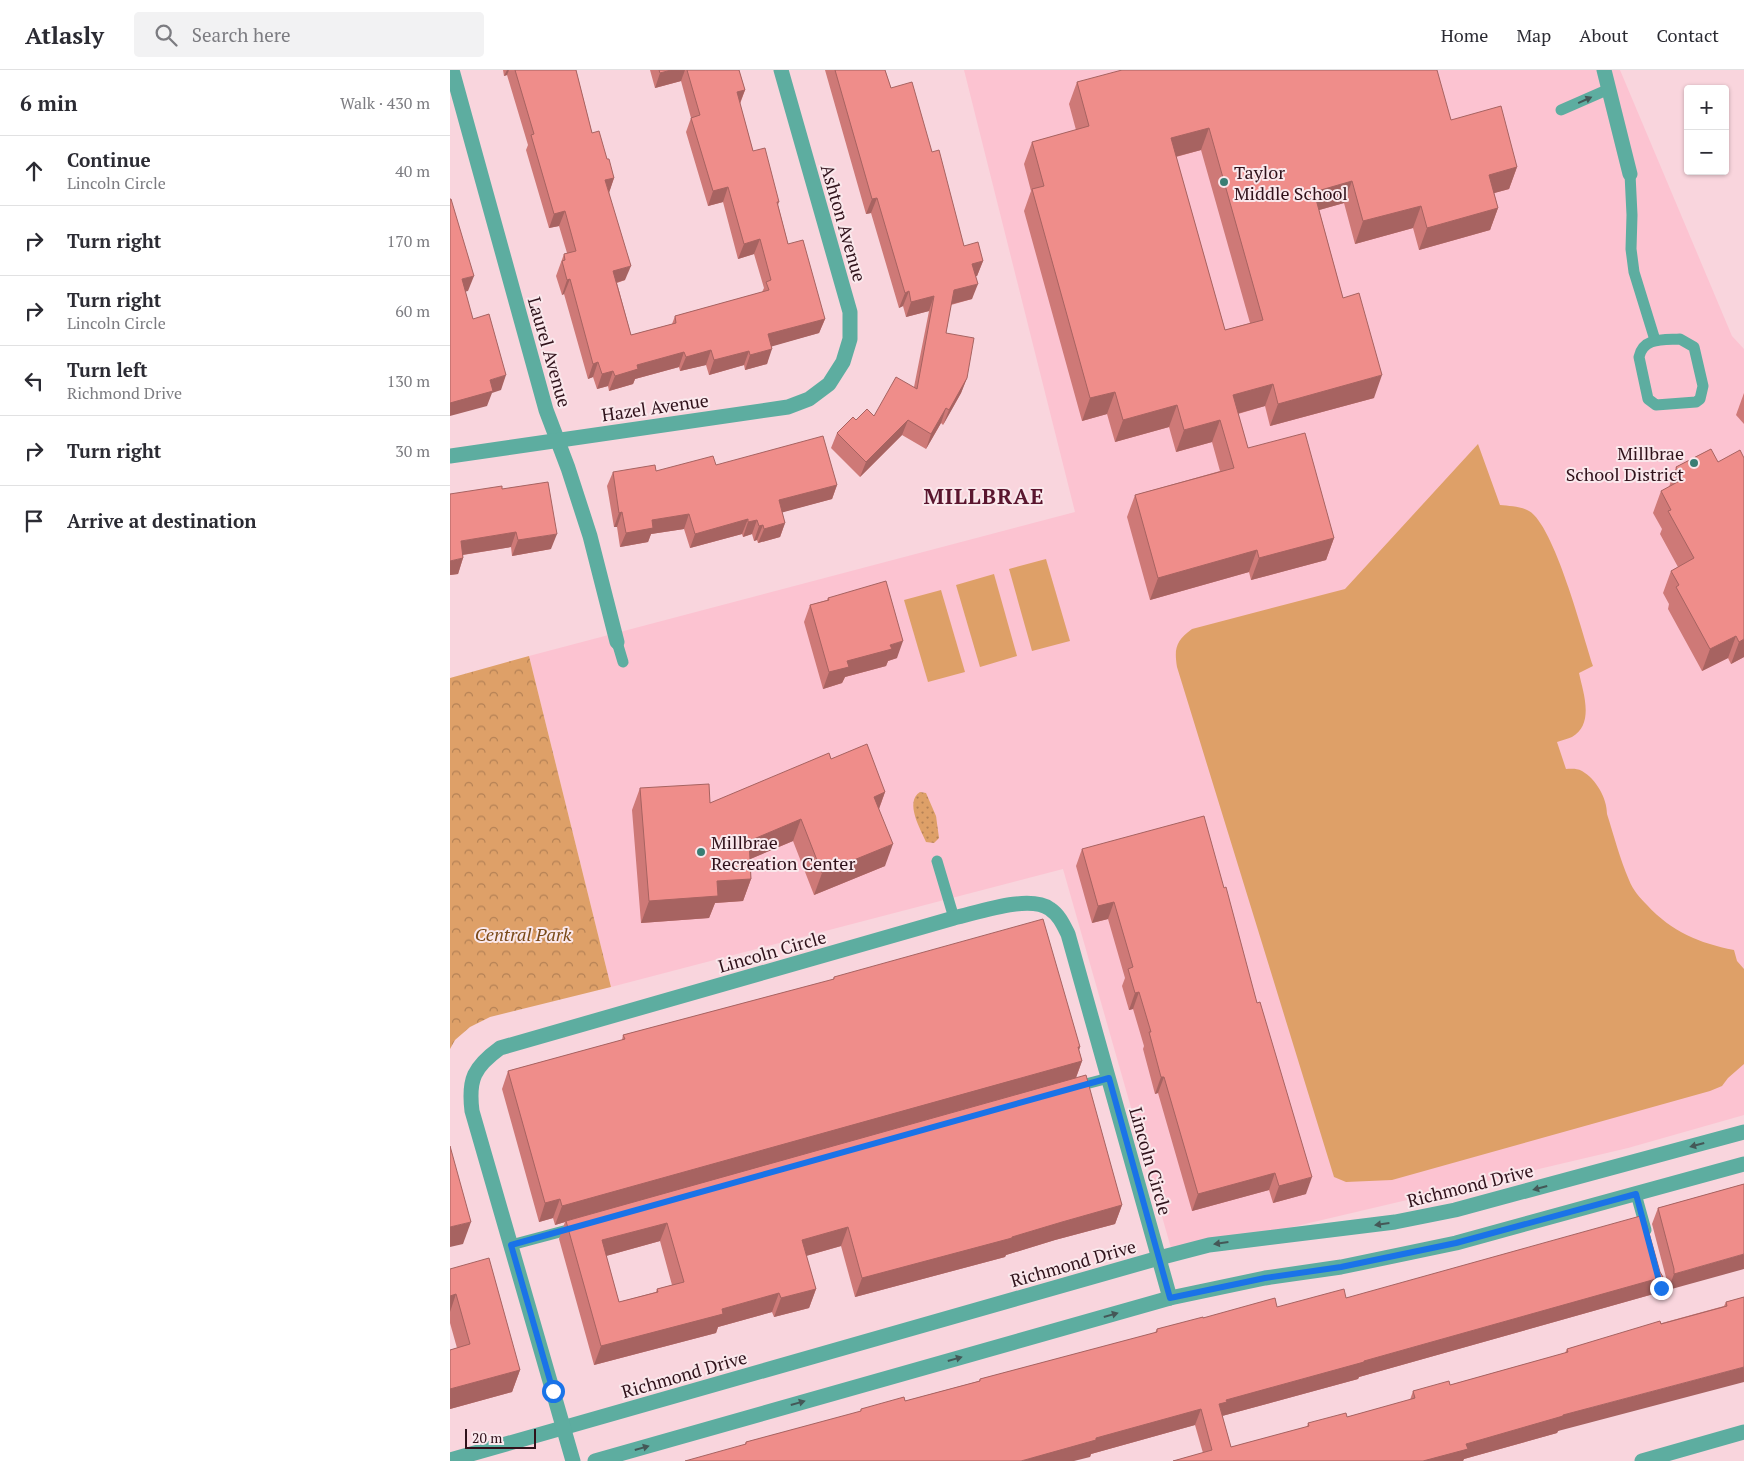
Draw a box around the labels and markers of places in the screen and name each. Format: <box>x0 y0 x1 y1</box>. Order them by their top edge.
place label: Taylor Middle School <box>1234 160 1348 205</box>
marker: Taylor Middle School <box>1218 176 1230 188</box>
place label: Millbrae School District <box>1566 441 1684 486</box>
marker: Millbrae School District <box>1688 457 1700 469</box>
place label: Millbrae Recreation Center <box>711 830 855 875</box>
marker: Millbrae Recreation Center <box>695 846 707 858</box>

